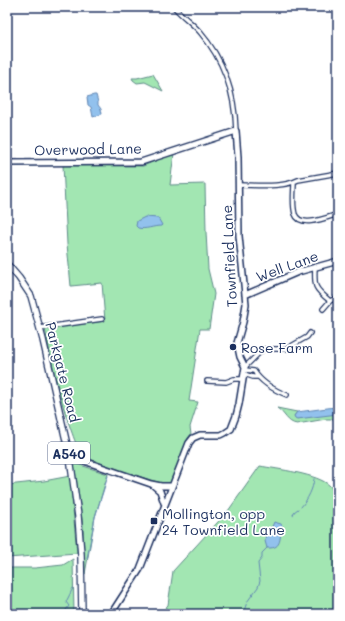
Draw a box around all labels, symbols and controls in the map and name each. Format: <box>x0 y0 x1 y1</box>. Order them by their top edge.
street label: Overwood Lane <box>34 139 142 159</box>
street label: Townfield Lane <box>217 204 241 308</box>
street label: Well Lane <box>253 246 321 286</box>
street label: Parkgate Road <box>41 320 85 424</box>
place label: Rose Farm <box>241 338 313 357</box>
marker: Rose Farm <box>228 342 238 352</box>
road number: A540 <box>48 442 90 464</box>
place label: Mollington, opp 24 Townfield Lane <box>162 504 285 539</box>
marker: Mollington, opp 24 Townfield Lane <box>149 516 159 526</box>

